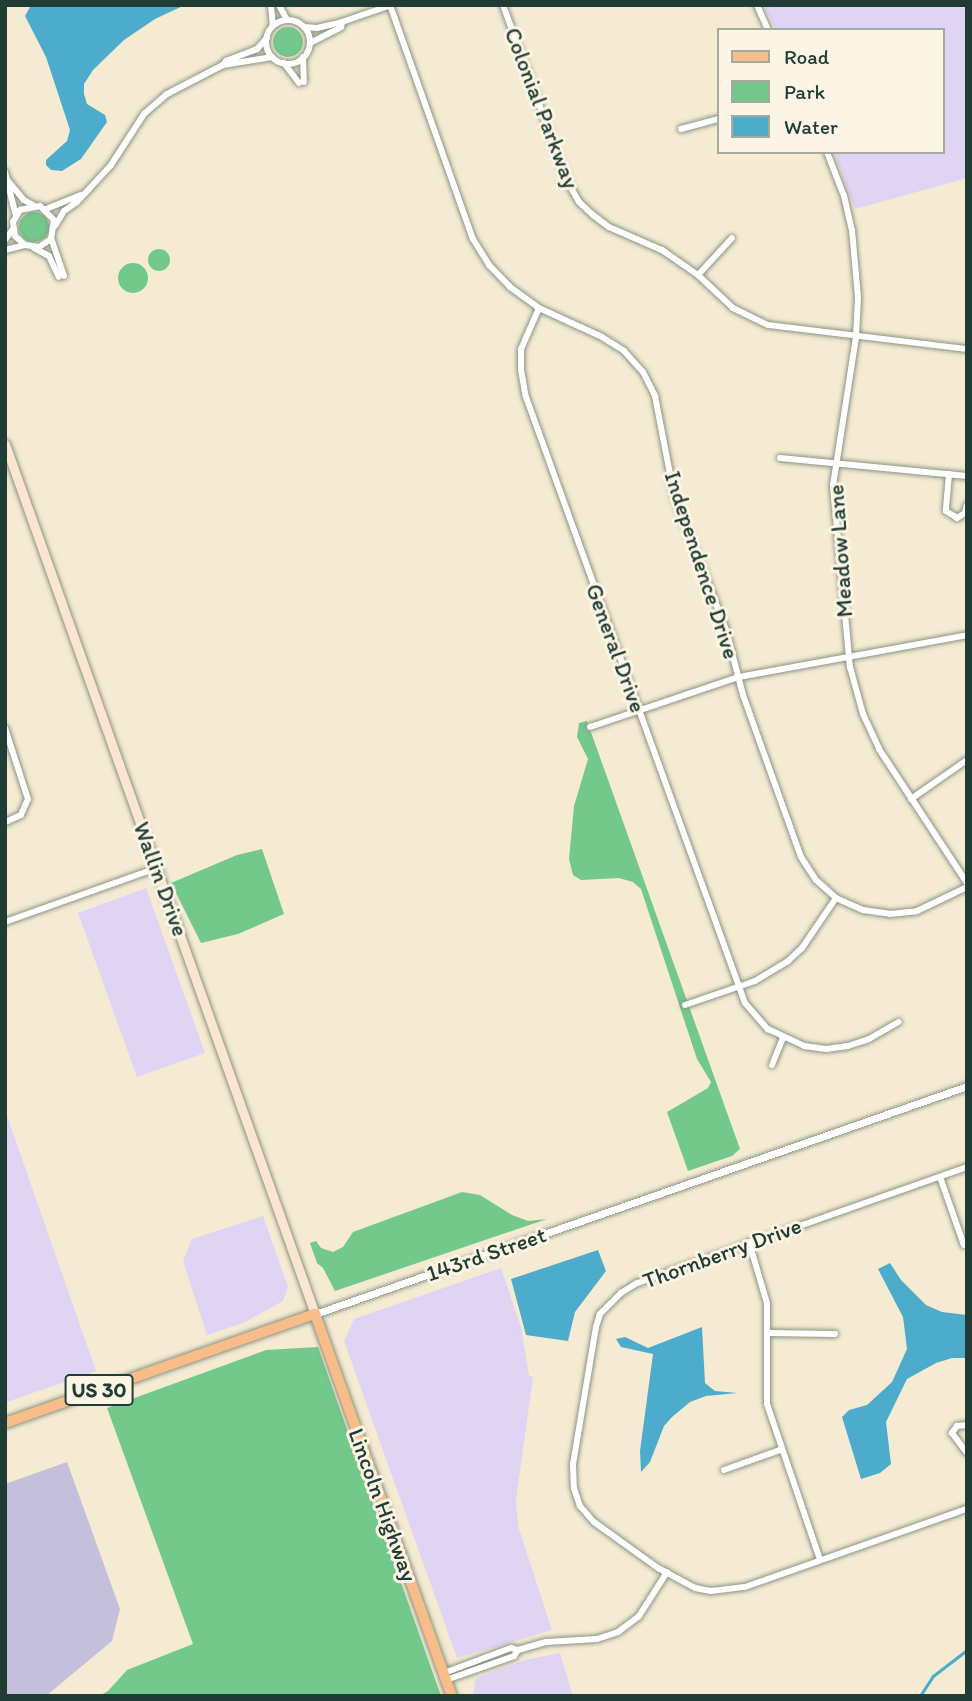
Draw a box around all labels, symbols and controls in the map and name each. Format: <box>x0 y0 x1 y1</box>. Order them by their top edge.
street label: Colonial Parkway <box>499 24 585 192</box>
legend <box>716 28 944 154</box>
text: Road <box>784 44 829 69</box>
text: Park <box>784 79 825 104</box>
text: Water <box>784 114 838 139</box>
street label: Independence Drive <box>659 467 745 663</box>
street label: Meadow Lane <box>822 484 858 618</box>
street label: General Drive <box>580 580 652 716</box>
street label: Wallin Drive <box>128 818 194 940</box>
street label: Thornberry Drive <box>639 1211 805 1295</box>
street label: 143rd Street <box>423 1221 549 1287</box>
road number: US 30 <box>64 1372 134 1408</box>
street label: Lincoln Highway <box>343 1425 423 1585</box>

